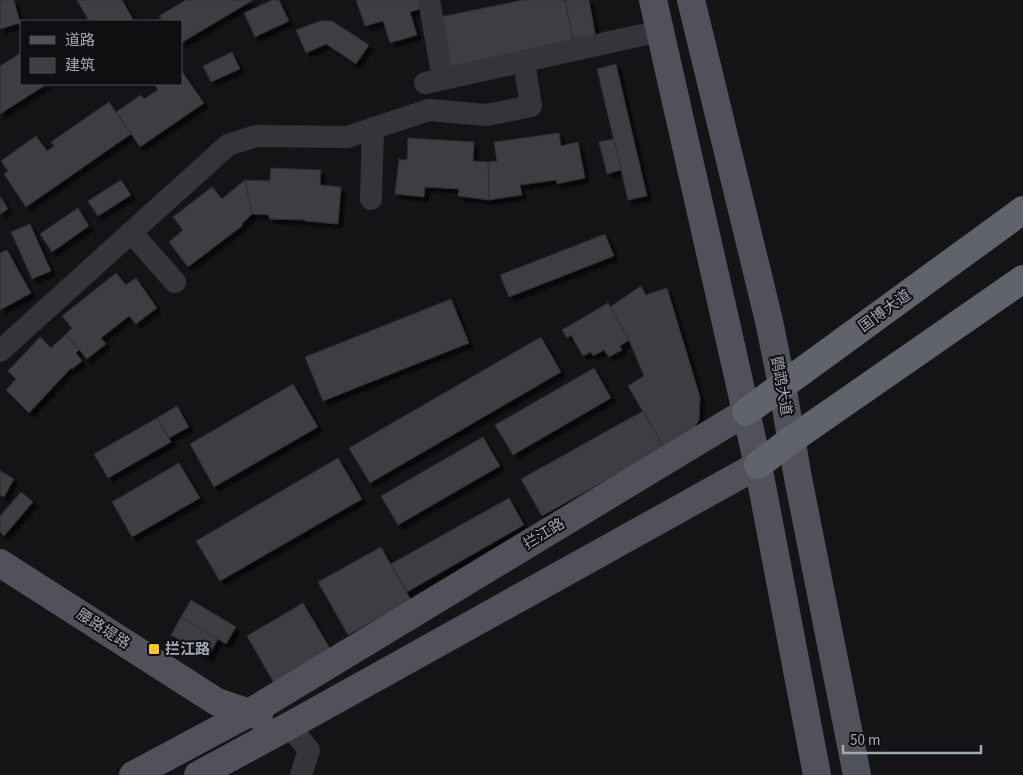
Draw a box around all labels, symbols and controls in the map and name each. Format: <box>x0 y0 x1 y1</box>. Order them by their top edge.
legend <box>20 20 182 85</box>
text: 道路 <box>65 30 95 51</box>
text: 建筑 <box>65 55 95 76</box>
street label: 国博大道 <box>855 285 915 337</box>
street label: 鹦鹉大道 <box>765 355 797 417</box>
street label: 拦江路 <box>519 513 569 555</box>
street label: 腰路堤路 <box>72 604 134 654</box>
place label: 拦江路 <box>165 639 210 660</box>
marker: 拦江路 <box>147 642 161 656</box>
scale bar <box>843 722 980 754</box>
text: 50 m <box>850 730 880 751</box>

